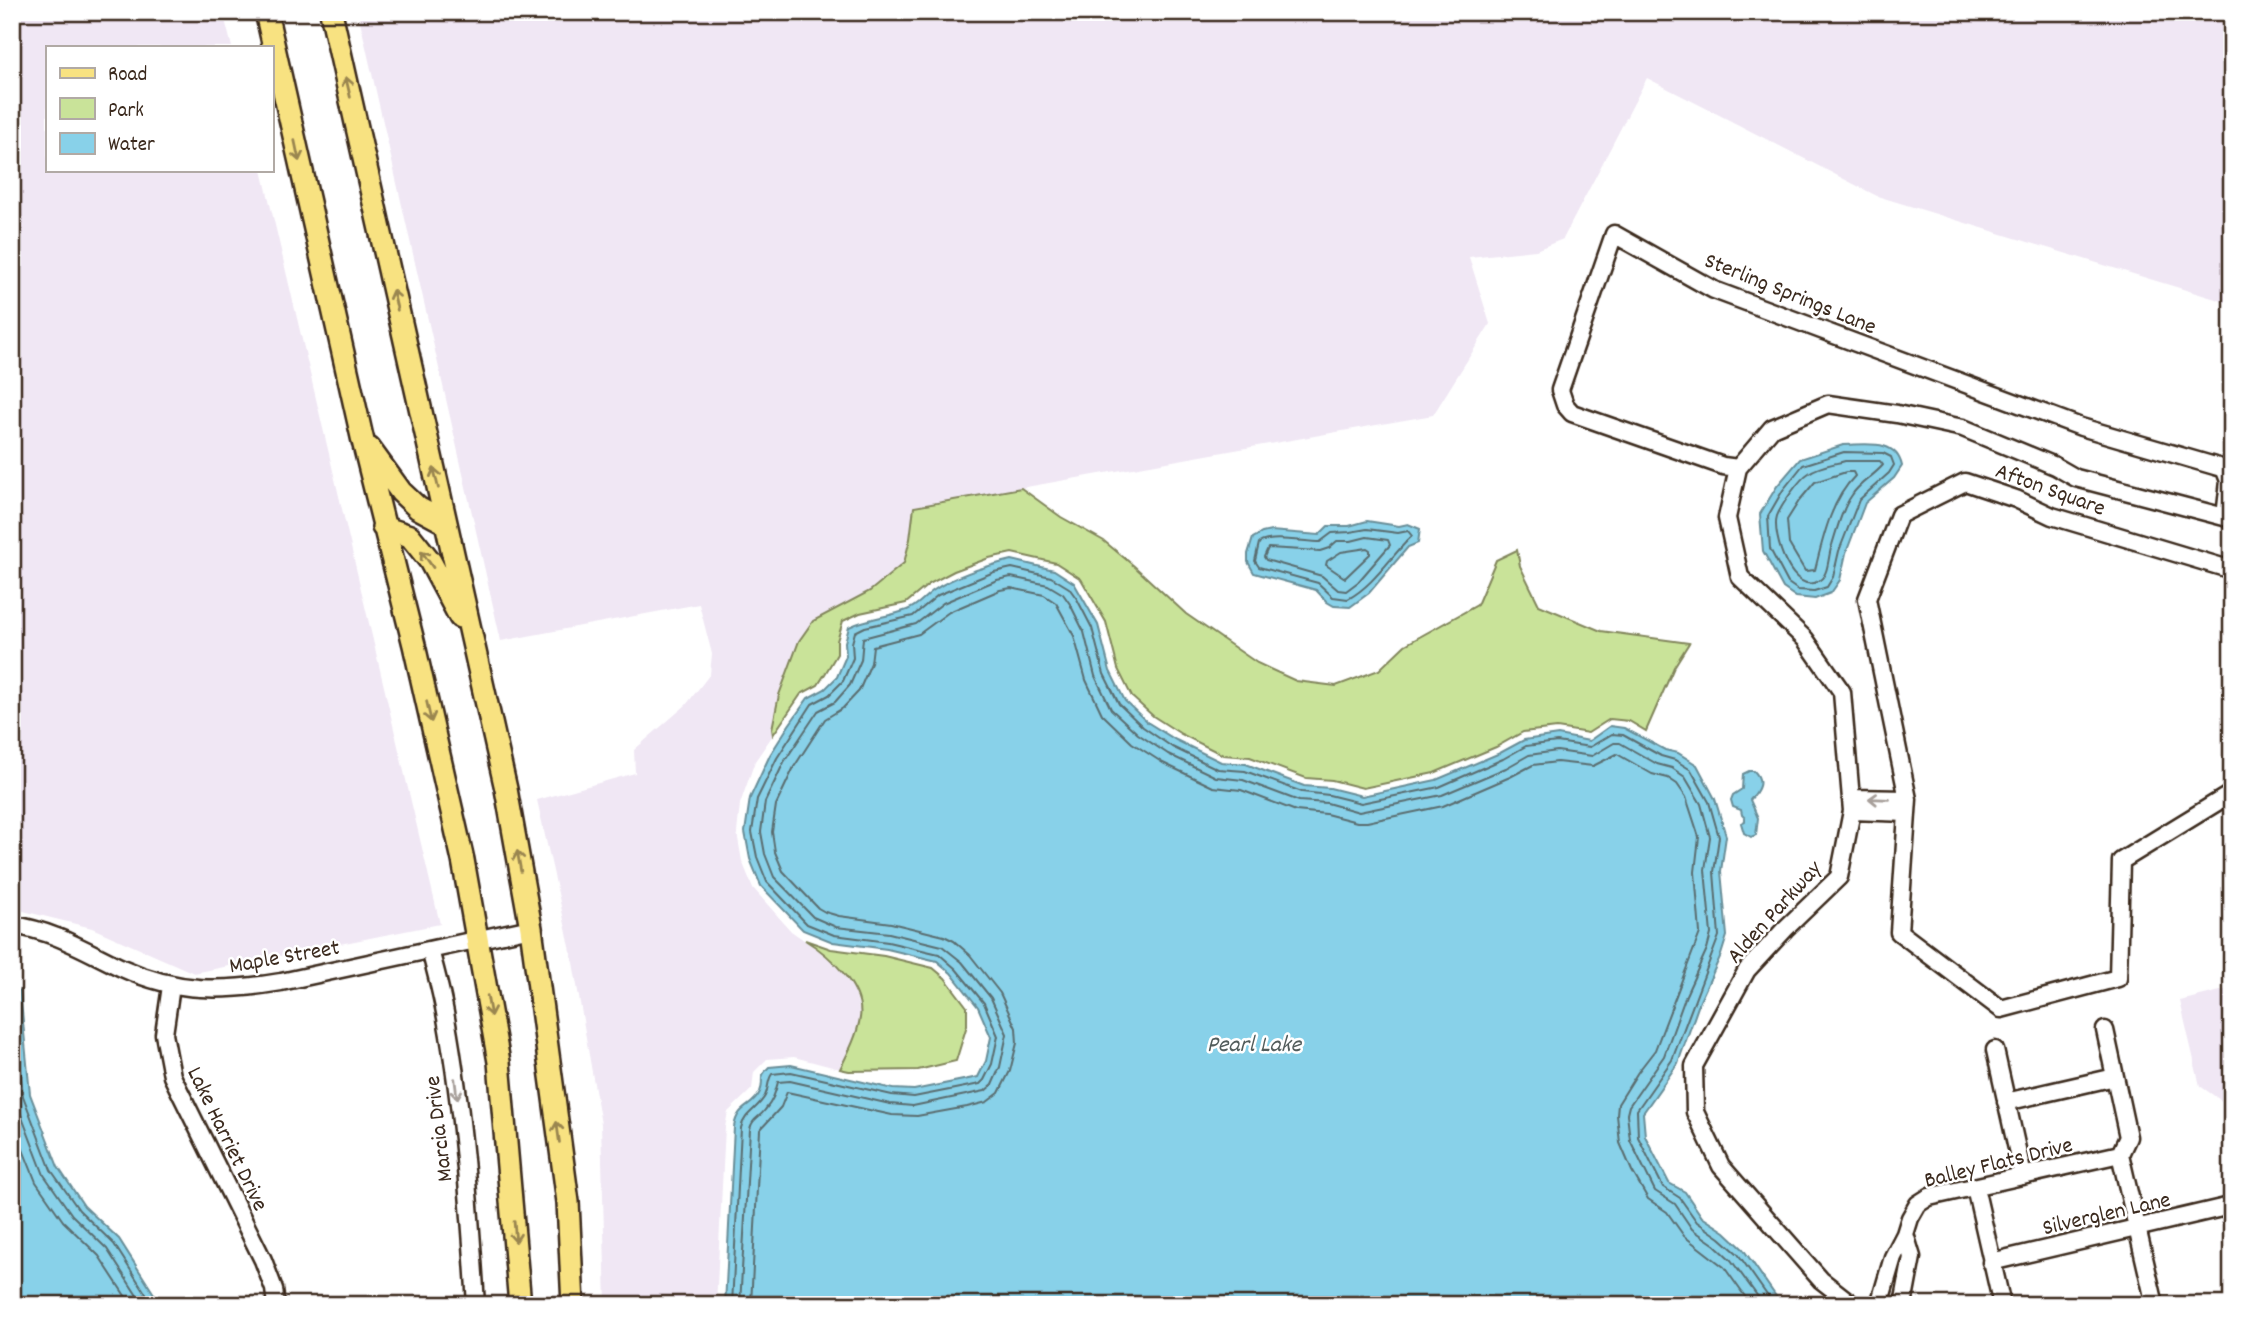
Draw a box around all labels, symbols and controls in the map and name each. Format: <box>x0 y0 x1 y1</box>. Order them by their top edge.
legend <box>46 46 273 172</box>
text: Road <box>108 61 147 91</box>
one-way arrow <box>340 76 354 99</box>
text: Park <box>108 97 144 127</box>
text: Water <box>108 131 155 161</box>
one-way arrow <box>290 139 304 162</box>
street label: Sterling Springs Lane <box>1699 246 1881 345</box>
one-way arrow <box>388 289 402 312</box>
street label: Afton Square <box>1990 456 2109 526</box>
one-way arrow <box>429 467 442 490</box>
one-way arrow <box>420 550 434 569</box>
one-way arrow <box>423 700 436 722</box>
one-way arrow <box>1868 792 1891 805</box>
one-way arrow <box>512 850 525 873</box>
street label: Alden Parkway <box>1720 854 1831 972</box>
street label: Maple Street <box>227 933 342 984</box>
one-way arrow <box>483 994 497 1017</box>
water label: Pearl Lake <box>1207 1029 1303 1063</box>
street label: Lake Harriet Drive <box>177 1062 275 1217</box>
street label: Marcia Drive <box>418 1074 463 1184</box>
one-way arrow <box>450 1077 463 1100</box>
one-way arrow <box>552 1121 565 1144</box>
street label: Balley Flats Drive <box>1921 1130 2076 1199</box>
street label: Silverglen Lane <box>2039 1185 2174 1246</box>
one-way arrow <box>509 1220 522 1243</box>

